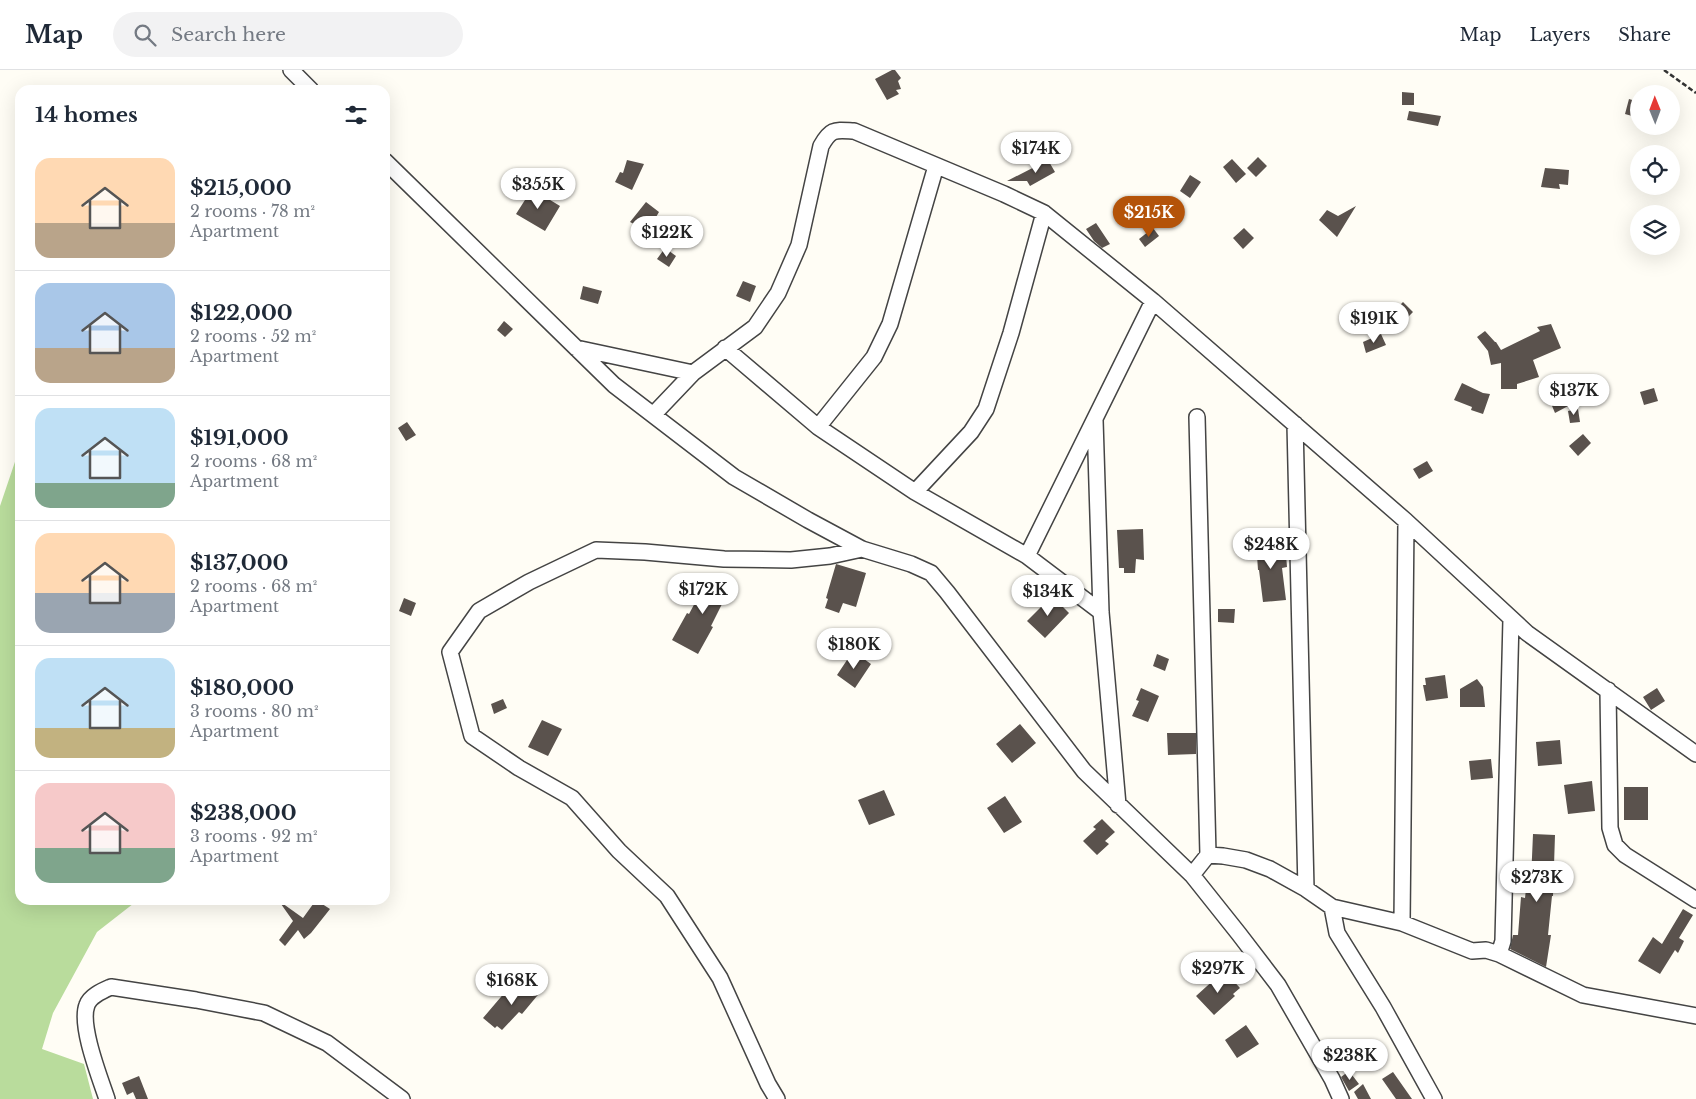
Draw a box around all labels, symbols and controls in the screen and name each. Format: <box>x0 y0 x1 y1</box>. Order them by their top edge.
search box <box>113 12 463 57</box>
text: Map <box>25 20 83 49</box>
icon: search <box>131 21 159 49</box>
text: Search here <box>171 23 286 46</box>
text: Map <box>1460 24 1501 46</box>
text: Layers <box>1529 24 1590 46</box>
text: Share <box>1618 24 1671 46</box>
north arrow <box>1630 85 1680 135</box>
map controls <box>1630 85 1680 255</box>
icon: filters <box>342 101 370 129</box>
text: 14 homes <box>35 102 138 128</box>
pin: $174K <box>1001 132 1071 174</box>
text: $174K <box>1011 138 1061 158</box>
button: locate <box>1630 145 1680 195</box>
pin: $355K <box>503 168 573 210</box>
text: $355K <box>512 174 564 194</box>
text: $215,000 <box>190 175 292 201</box>
icon: home <box>75 178 135 238</box>
pin: $215K <box>1114 196 1184 238</box>
text: 2 rooms · 78 m² <box>190 201 315 221</box>
text: $215K <box>1124 202 1174 222</box>
button: layers <box>1630 205 1680 255</box>
pin: $122K <box>632 216 702 258</box>
text: Apartment <box>190 221 279 241</box>
text: $122K <box>641 222 693 242</box>
text: $122,000 <box>190 300 293 326</box>
pin: $191K <box>1339 302 1409 344</box>
icon: home <box>75 303 135 363</box>
text: $191K <box>1350 308 1398 328</box>
text: 2 rooms · 52 m² <box>190 326 316 346</box>
text: Apartment <box>190 346 279 366</box>
pin: $137K <box>1539 374 1609 416</box>
text: $137K <box>1550 380 1598 400</box>
text: $191,000 <box>190 425 289 451</box>
icon: home <box>75 428 135 488</box>
text: 2 rooms · 68 m² <box>190 451 317 471</box>
text: Apartment <box>190 471 279 491</box>
pin: $248K <box>1236 528 1306 570</box>
text: $248K <box>1244 534 1298 554</box>
text: $137,000 <box>190 550 288 576</box>
icon: home <box>75 553 135 613</box>
pin: $172K <box>668 572 738 615</box>
pin: $134K <box>1013 574 1083 617</box>
text: 2 rooms · 68 m² <box>190 576 317 596</box>
text: $172K <box>678 579 728 599</box>
text: $134K <box>1022 581 1074 601</box>
text: Apartment <box>190 596 279 616</box>
pin: $180K <box>819 628 889 670</box>
text: $180K <box>828 634 880 654</box>
text: $180,000 <box>190 675 294 701</box>
icon: home <box>75 678 135 738</box>
text: 3 rooms · 80 m² <box>190 701 318 721</box>
text: Apartment <box>190 721 279 741</box>
text: $238,000 <box>190 800 297 826</box>
icon: home <box>75 803 135 863</box>
text: 3 rooms · 92 m² <box>190 826 317 846</box>
text: Apartment <box>190 846 279 866</box>
pin: $273K <box>1502 860 1572 903</box>
text: $273K <box>1511 867 1563 887</box>
pin: $297K <box>1183 952 1253 994</box>
text: $297K <box>1191 958 1245 978</box>
pin: $168K <box>477 964 547 1006</box>
text: $168K <box>486 970 538 990</box>
pin: $238K <box>1315 1038 1385 1081</box>
text: $238K <box>1323 1045 1377 1065</box>

